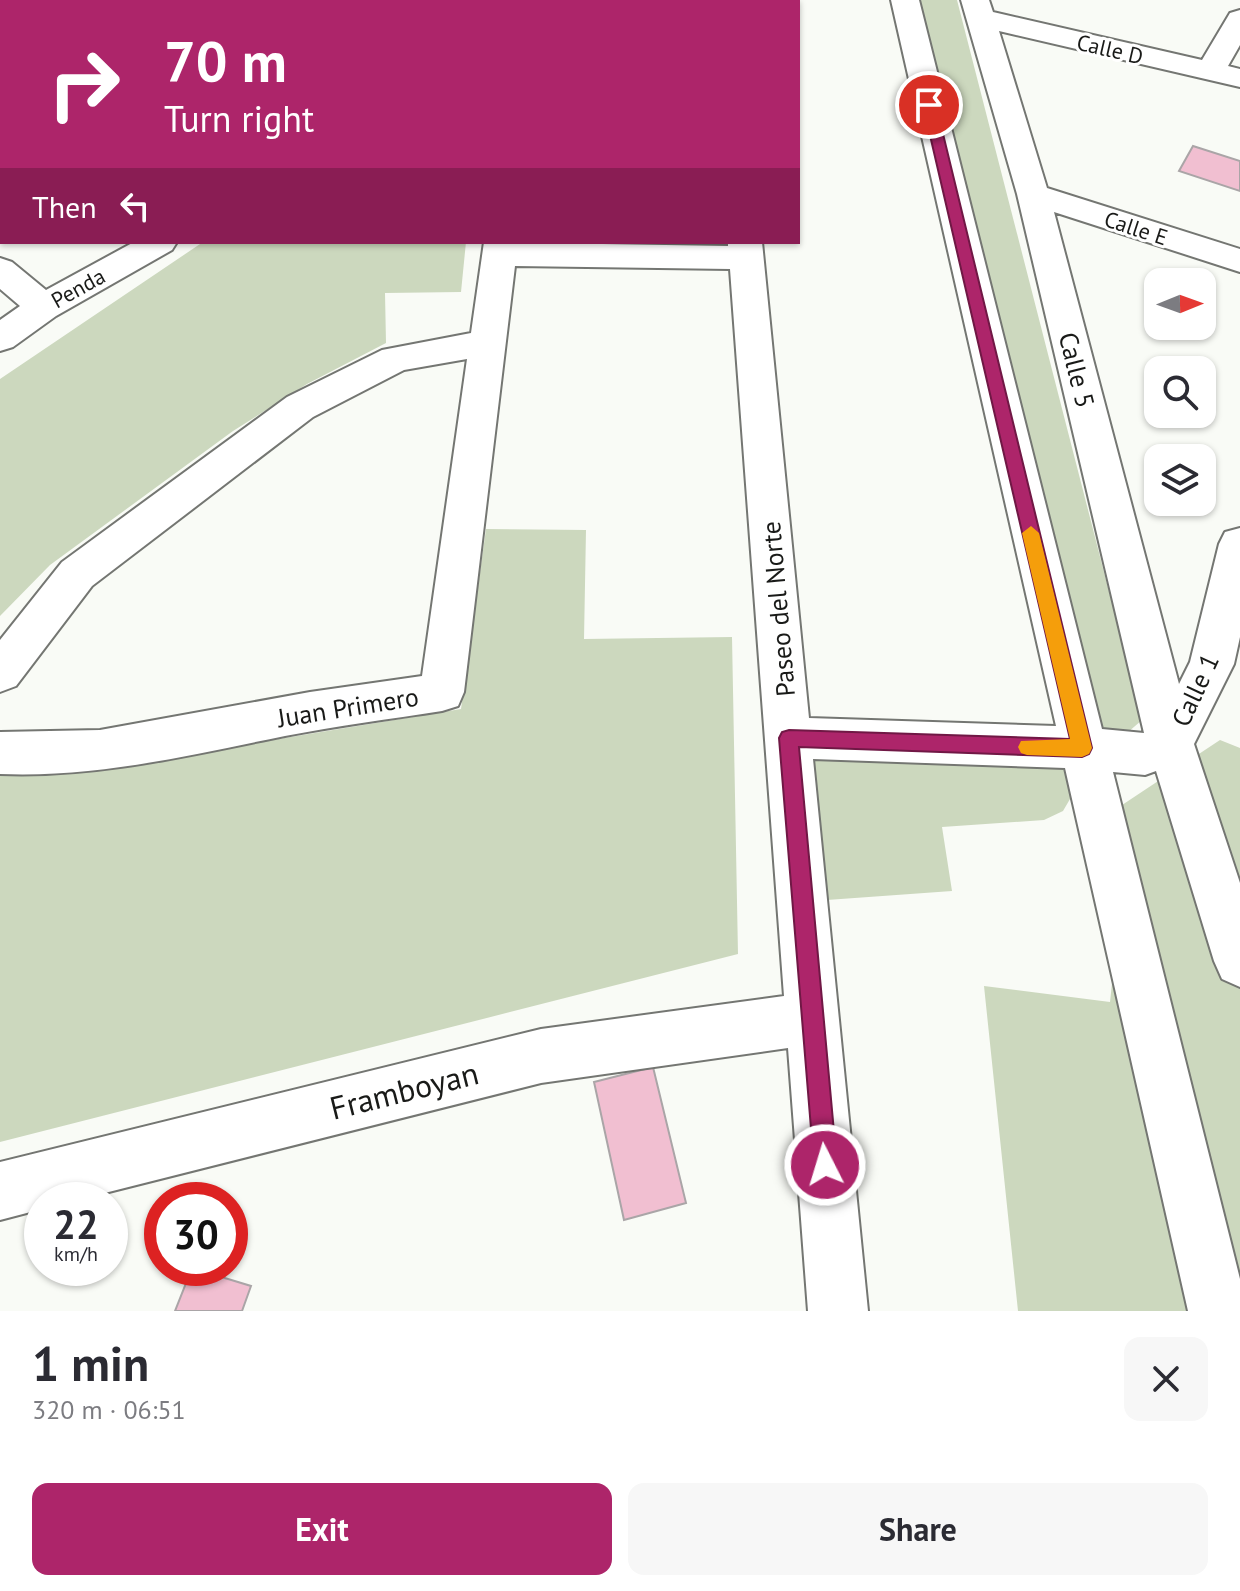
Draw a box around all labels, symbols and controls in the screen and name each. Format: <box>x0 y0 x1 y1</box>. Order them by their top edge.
text: 70 m <box>164 25 287 97</box>
street label: Calle D <box>1074 28 1146 70</box>
icon: right <box>32 32 136 136</box>
pin <box>895 71 963 139</box>
icon: arrive <box>907 83 951 127</box>
text: Turn right <box>164 95 314 142</box>
icon: left <box>113 184 157 228</box>
text: Then <box>32 187 97 226</box>
street label: Calle E <box>1101 205 1171 251</box>
street label: Penda <box>46 262 110 314</box>
north arrow <box>1144 268 1216 340</box>
map controls <box>1144 268 1216 516</box>
street label: Calle 5 <box>1052 329 1102 411</box>
button: search <box>1144 356 1216 428</box>
button: layers <box>1144 444 1216 516</box>
street label: Paseo del Norte <box>754 520 802 698</box>
street label: Calle 1 <box>1164 648 1226 732</box>
street label: Juan Primero <box>274 680 421 735</box>
street label: Framboyan <box>325 1051 483 1129</box>
position arrow <box>783 1123 867 1207</box>
speed limit sign: 30 <box>144 1182 248 1286</box>
text: 22 <box>53 1198 99 1250</box>
text: km/h <box>54 1241 98 1267</box>
text: 1 min <box>32 1332 149 1394</box>
button: close <box>1124 1337 1208 1421</box>
text: 320 m · 06:51 <box>32 1393 186 1426</box>
button: Exit <box>32 1483 612 1575</box>
button: Share <box>628 1483 1208 1575</box>

